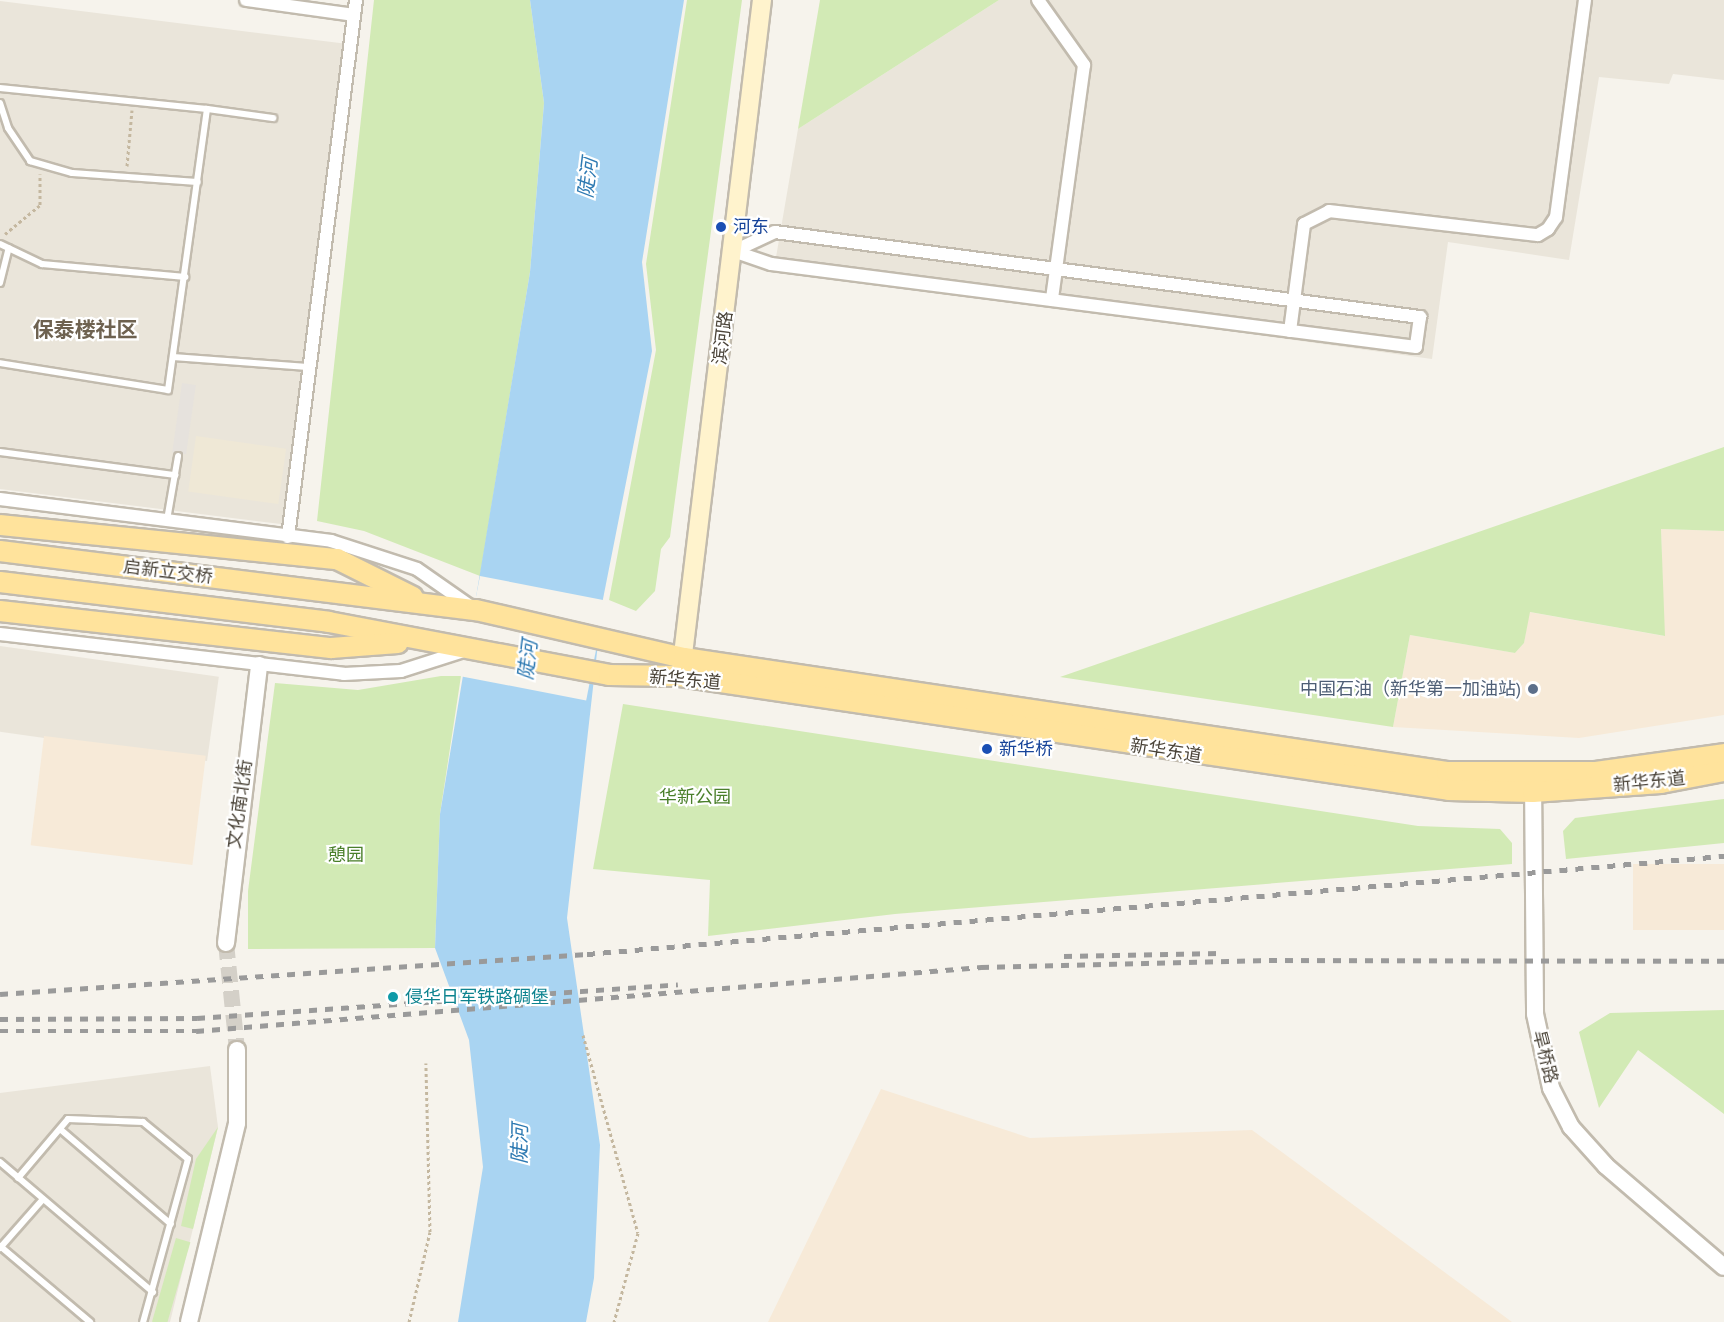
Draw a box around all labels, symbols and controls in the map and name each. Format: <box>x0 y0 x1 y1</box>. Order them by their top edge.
water label: 陡河 <box>574 157 602 199</box>
place label: 河东 <box>733 216 769 238</box>
marker: 河东 <box>714 220 728 234</box>
street label: 滨河路 <box>709 310 737 366</box>
district label: 保泰楼社区 <box>33 317 137 343</box>
street label: 启新立交桥 <box>122 556 214 588</box>
water label: 陡河 <box>514 639 542 681</box>
street label: 新华东道 <box>648 666 722 694</box>
place label: 中国石油（新华第一加油站) <box>1300 678 1521 700</box>
marker: 中国石油（新华第一加油站) <box>1526 682 1540 696</box>
street label: 新华东道 <box>1129 735 1203 767</box>
place label: 新华桥 <box>999 738 1053 760</box>
marker: 新华桥 <box>980 742 994 756</box>
street label: 文化南北街 <box>223 758 257 850</box>
street label: 新华东道 <box>1612 767 1686 797</box>
park label: 华新公园 <box>659 786 731 808</box>
park label: 憩园 <box>328 844 364 866</box>
place label: 侵华日军铁路碉堡 <box>405 986 549 1008</box>
marker: 侵华日军铁路碉堡 <box>386 990 400 1004</box>
street label: 旱桥路 <box>1528 1028 1562 1086</box>
water label: 陡河 <box>508 1124 532 1164</box>

